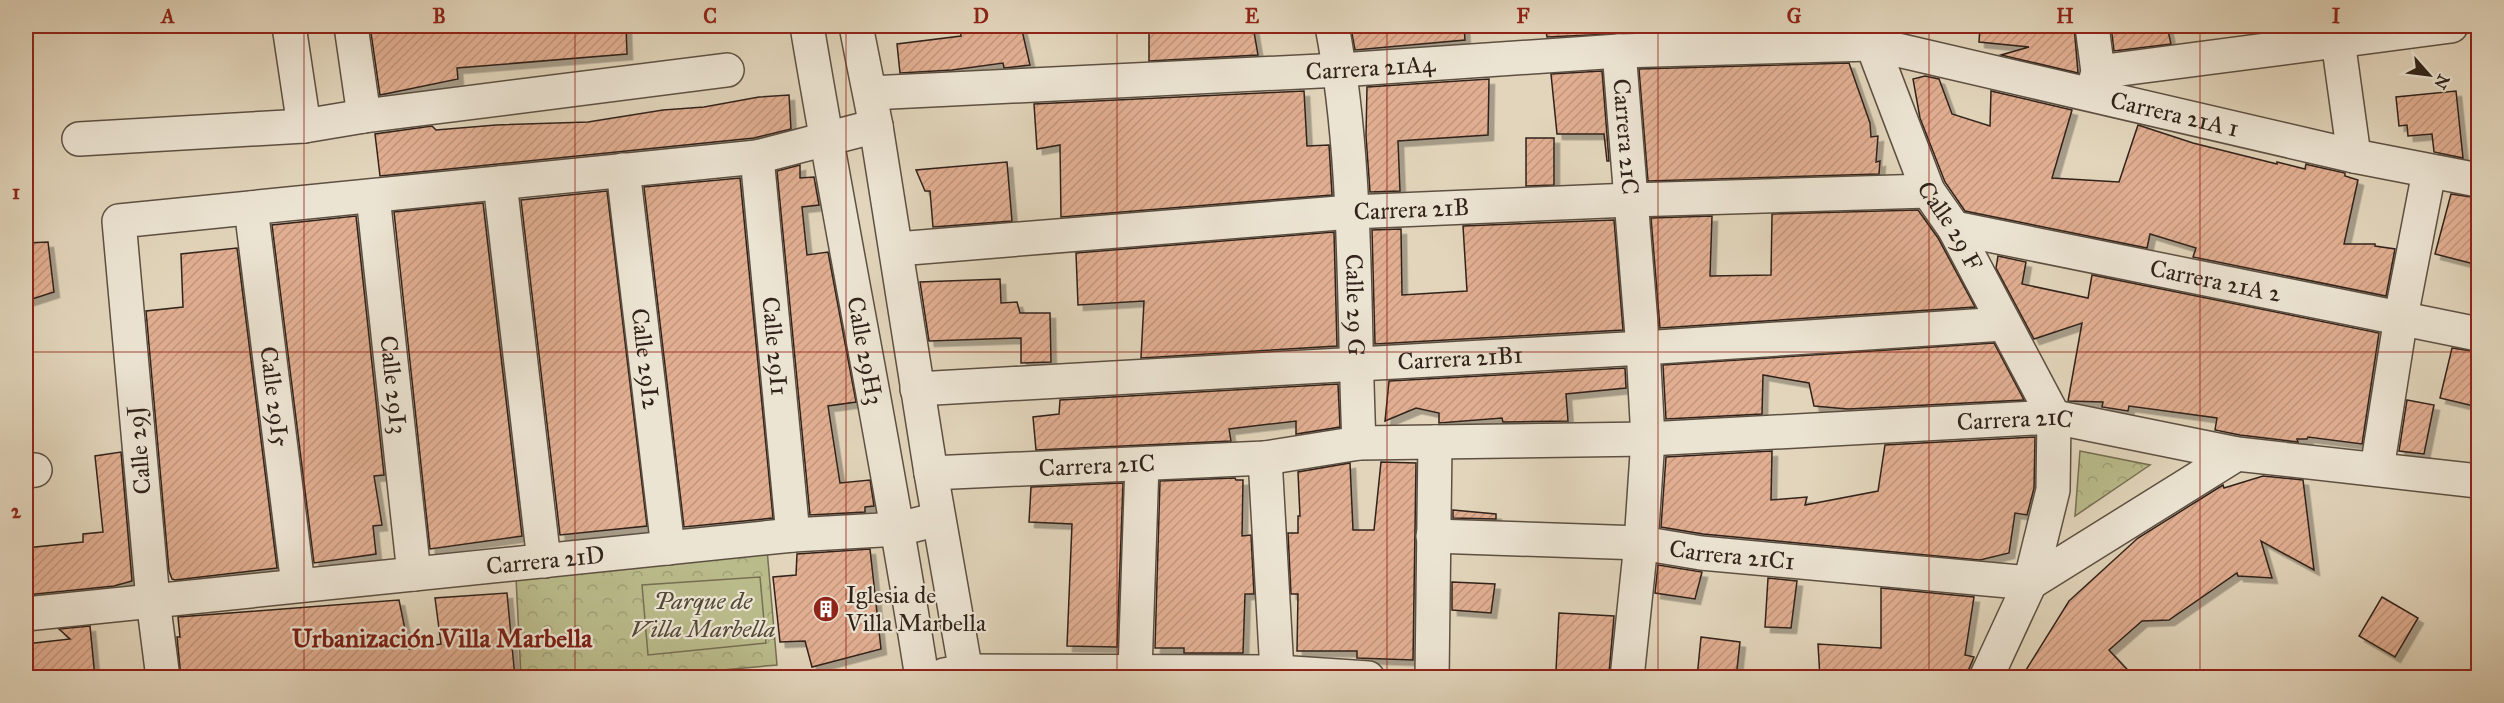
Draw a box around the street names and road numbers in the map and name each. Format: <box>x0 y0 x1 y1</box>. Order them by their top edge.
street label: Carrera 21A4 <box>1305 49 1437 87</box>
street label: Carrera 21C <box>1606 78 1646 196</box>
street label: Carrera 21A 1 <box>2108 85 2242 144</box>
street label: Calle 29 F <box>1911 177 1989 276</box>
street label: Carrera 21B <box>1353 192 1470 227</box>
street label: Calle 29 G <box>1339 253 1371 356</box>
street label: Carrera 21A 2 <box>2147 253 2284 309</box>
street label: Calle 29H3 <box>840 294 890 407</box>
street label: Calle 29I1 <box>755 295 795 397</box>
street label: Calle 29I2 <box>625 307 666 411</box>
street label: Calle 29I3 <box>373 334 414 436</box>
street label: Carrera 21B1 <box>1397 340 1524 377</box>
street label: Calle 29I5 <box>253 345 296 448</box>
street label: Carrera 21C <box>1956 402 2076 437</box>
street label: Calle 29J <box>120 404 158 496</box>
street label: Carrera 21C <box>1038 448 1156 483</box>
street label: Carrera 21C1 <box>1667 533 1796 576</box>
street label: Carrera 21D <box>485 540 606 582</box>

